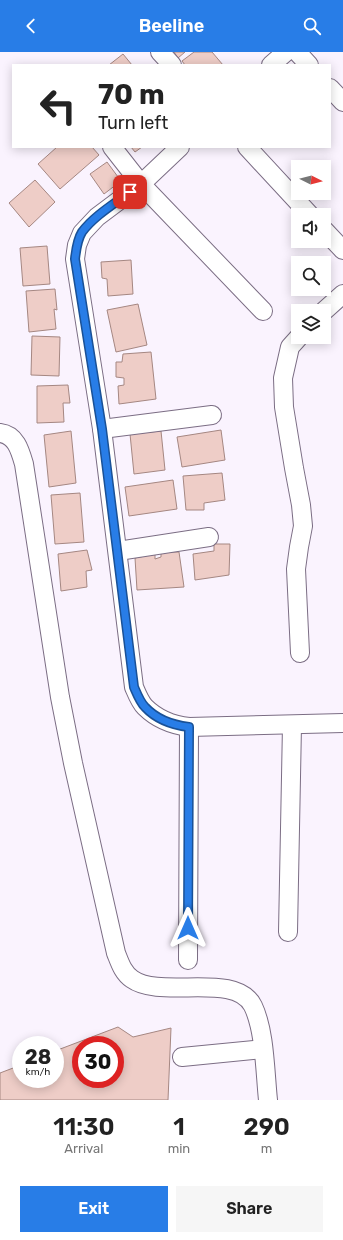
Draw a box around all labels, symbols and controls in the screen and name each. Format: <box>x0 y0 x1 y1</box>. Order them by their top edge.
icon: back <box>20 15 42 37</box>
text: Beeline <box>139 15 204 37</box>
icon: search <box>301 15 323 37</box>
text: 70 m <box>98 78 165 111</box>
icon: left <box>32 80 84 132</box>
text: Turn left <box>98 112 168 134</box>
north arrow <box>291 160 331 200</box>
map controls <box>291 160 331 344</box>
pin <box>113 175 147 209</box>
icon: arrive <box>119 181 141 203</box>
button: sound <box>291 208 331 248</box>
button: search <box>291 256 331 296</box>
button: layers <box>291 304 331 344</box>
position arrow <box>167 907 209 949</box>
speed limit sign: 30 <box>72 1036 124 1088</box>
text: 28 <box>25 1045 51 1069</box>
text: km/h <box>26 1066 50 1078</box>
text: 11:30 <box>53 1113 114 1141</box>
text: 1 <box>173 1113 185 1141</box>
text: 290 <box>243 1113 290 1141</box>
text: Arrival <box>64 1141 103 1156</box>
text: min <box>168 1141 190 1156</box>
text: m <box>261 1141 272 1156</box>
button: Exit <box>20 1186 168 1232</box>
button: Share <box>176 1186 323 1232</box>

